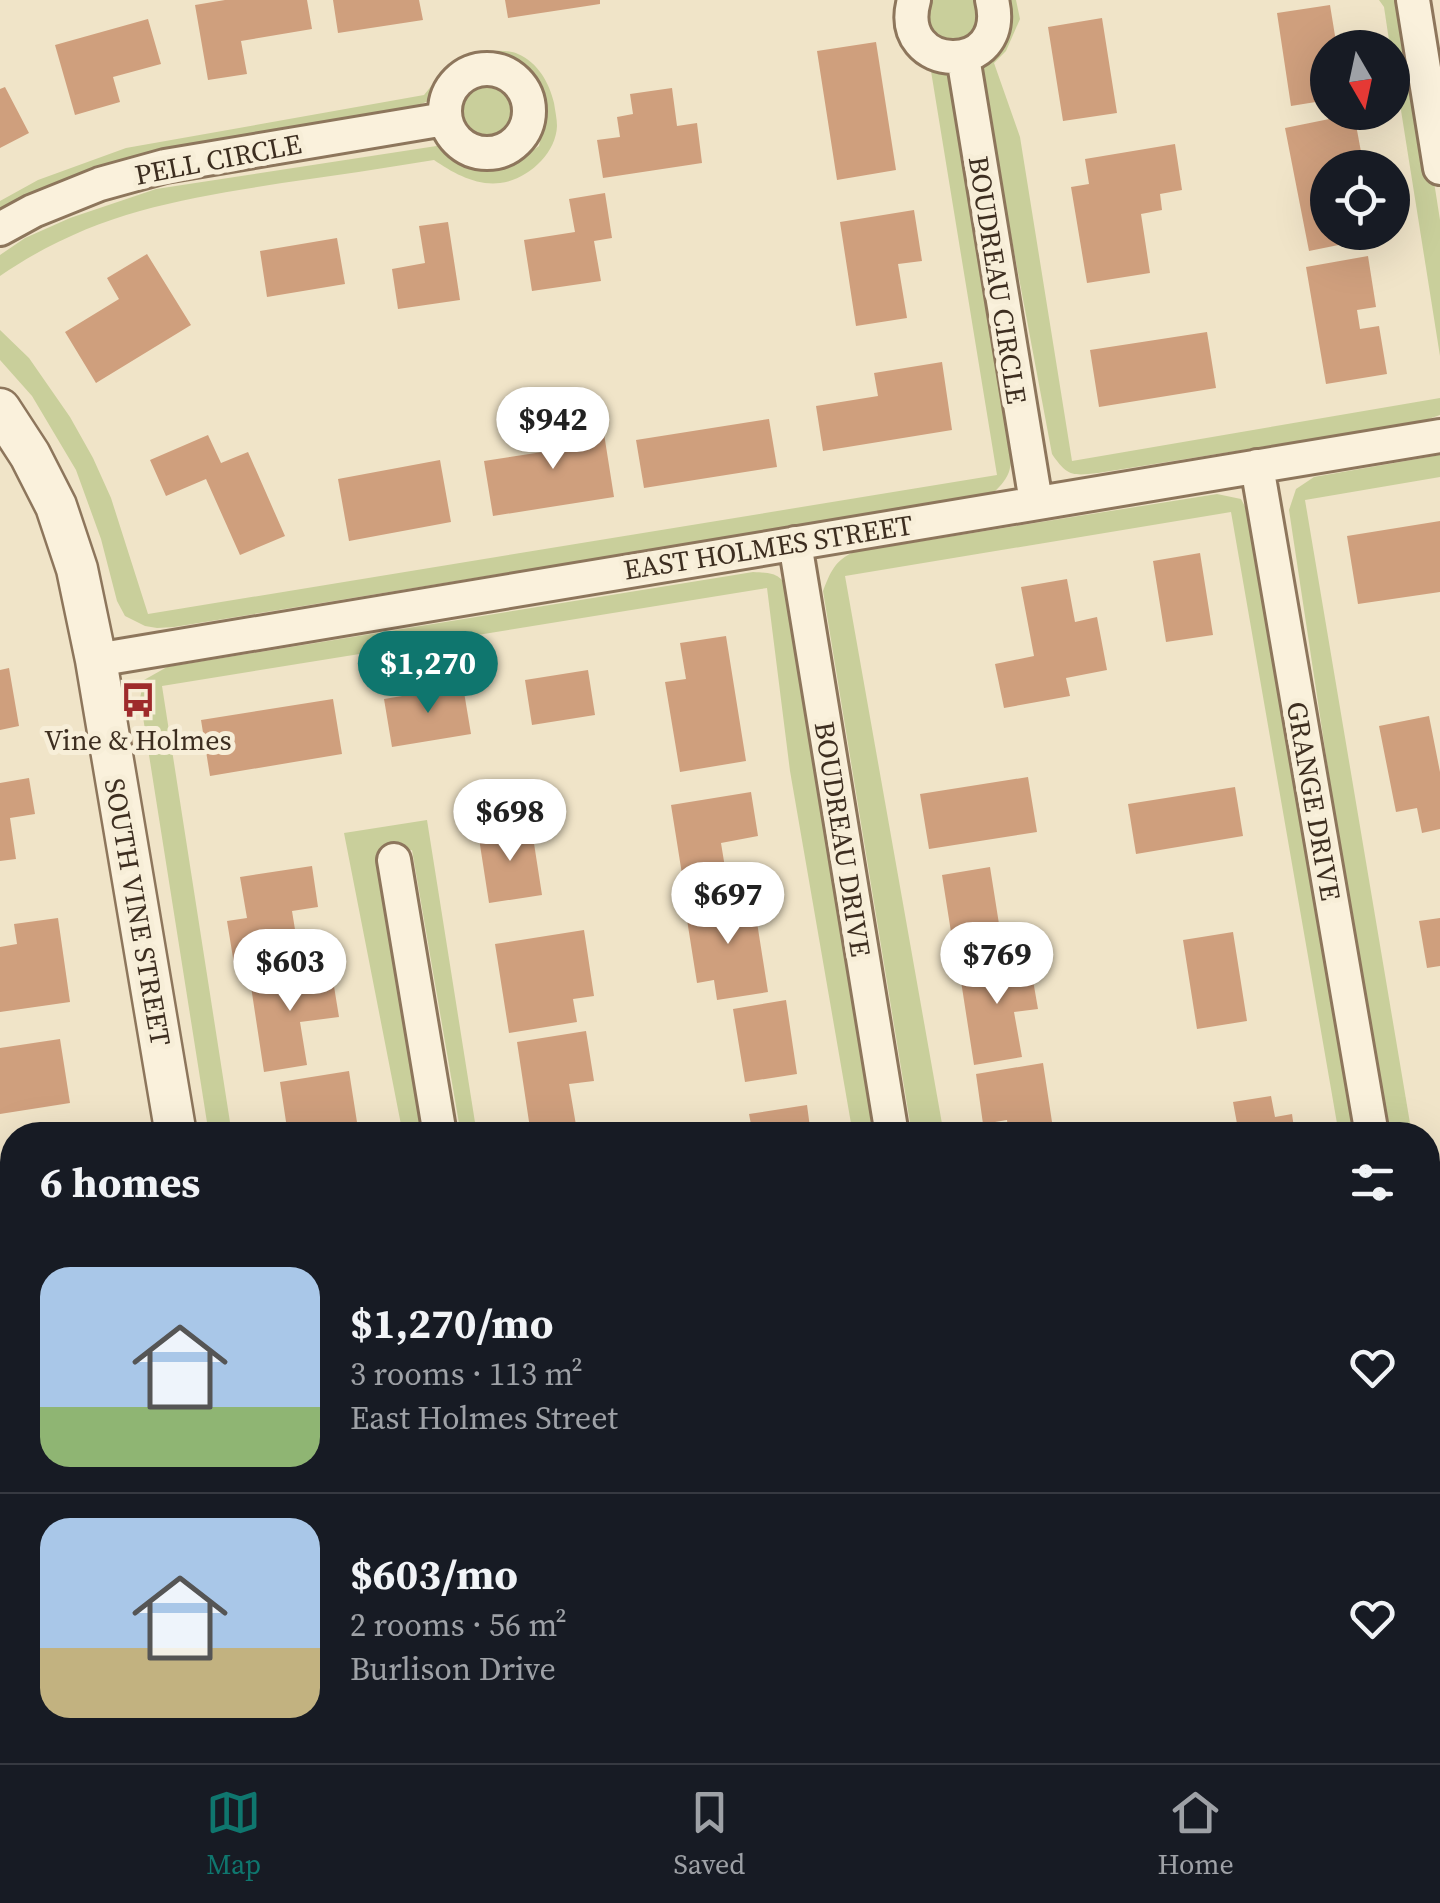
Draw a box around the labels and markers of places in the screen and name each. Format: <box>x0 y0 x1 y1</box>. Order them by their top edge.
pin: $942 <box>494 387 612 472</box>
pin: $1,270 <box>347 631 509 716</box>
bus stop icon: Vine & Holmes <box>119 681 157 719</box>
place label: Vine & Holmes <box>44 721 232 759</box>
pin: $698 <box>451 779 569 864</box>
pin: $697 <box>669 862 787 947</box>
pin: $769 <box>938 922 1056 1007</box>
pin: $603 <box>231 929 349 1014</box>

